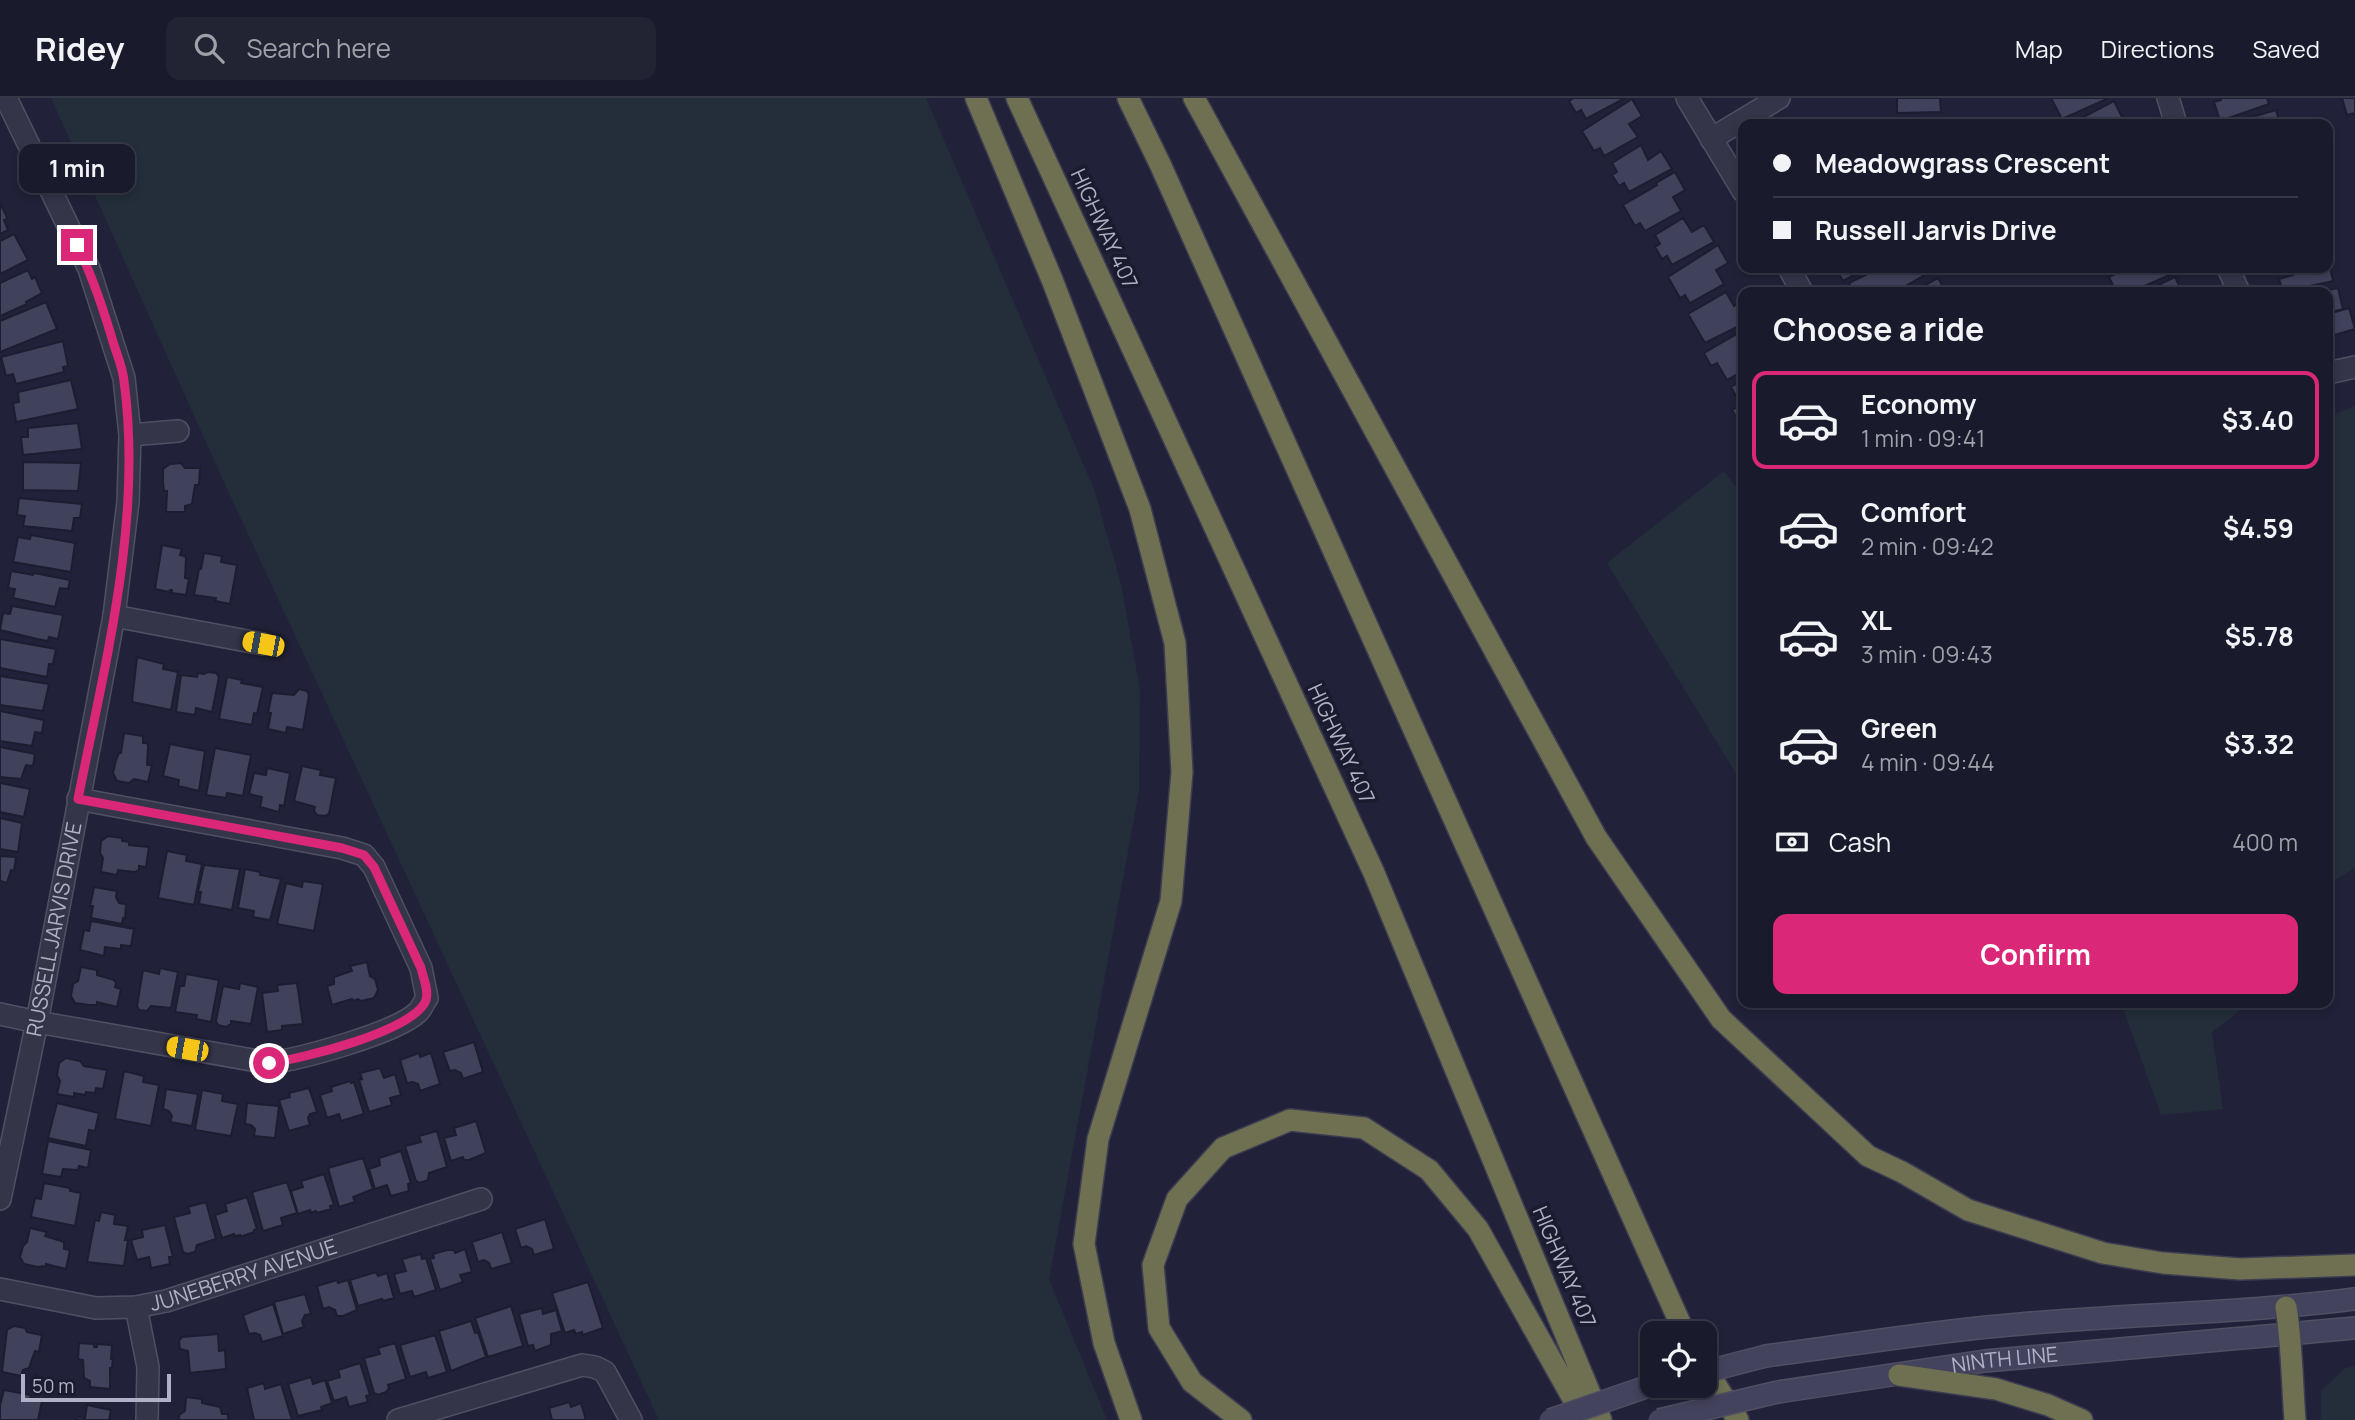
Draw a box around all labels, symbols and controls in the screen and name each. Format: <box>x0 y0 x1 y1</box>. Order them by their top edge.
search box <box>166 17 656 80</box>
text: Ridey <box>35 26 124 71</box>
icon: search <box>190 29 228 67</box>
text: Search here <box>246 30 391 66</box>
text: Map <box>2015 32 2063 65</box>
text: Directions <box>2101 32 2214 65</box>
text: Saved <box>2252 32 2320 65</box>
callout: 1 min <box>19 144 135 192</box>
text: Meadowgrass Crescent <box>1815 145 2110 181</box>
text: 1 min <box>49 152 105 184</box>
street label: HIGHWAY 407 <box>1065 164 1145 293</box>
text: Russell Jarvis Drive <box>1815 212 2057 248</box>
route end <box>61 229 93 261</box>
text: Choose a ride <box>1773 307 1984 351</box>
text: Economy <box>1861 386 1976 422</box>
icon: car <box>1777 389 1840 452</box>
text: $3.40 <box>2222 402 2294 438</box>
text: 1 min · 09:41 <box>1861 422 1985 454</box>
text: Comfort <box>1861 494 1967 530</box>
icon: car <box>1777 497 1840 560</box>
text: $4.59 <box>2223 510 2294 546</box>
text: 2 min · 09:42 <box>1861 530 1994 562</box>
text: XL <box>1861 602 1892 638</box>
icon: car <box>1777 605 1840 668</box>
text: $5.78 <box>2225 618 2294 654</box>
car <box>241 630 286 658</box>
text: 3 min · 09:43 <box>1861 638 1993 670</box>
street label: HIGHWAY 407 <box>1302 679 1382 808</box>
text: Green <box>1861 710 1937 746</box>
icon: car <box>1777 713 1840 776</box>
text: $3.32 <box>2224 726 2294 762</box>
text: 4 min · 09:44 <box>1861 746 1995 778</box>
street label: RUSSELL JARVIS DRIVE <box>19 820 88 1039</box>
icon: cash <box>1773 823 1811 861</box>
text: Cash <box>1829 824 1891 860</box>
text: 400 m <box>2232 826 2298 858</box>
button: Confirm <box>1773 914 2298 994</box>
car <box>165 1035 210 1063</box>
route start <box>253 1047 285 1079</box>
street label: HIGHWAY 407 <box>1527 1202 1603 1332</box>
street label: JUNEBERRY AVENUE <box>148 1232 340 1317</box>
map controls <box>1640 1321 1717 1398</box>
button: locate <box>1640 1321 1717 1398</box>
street label: NINTH LINE <box>1949 1340 2059 1379</box>
scale bar <box>21 1371 172 1403</box>
text: 50 m <box>32 1373 74 1399</box>

